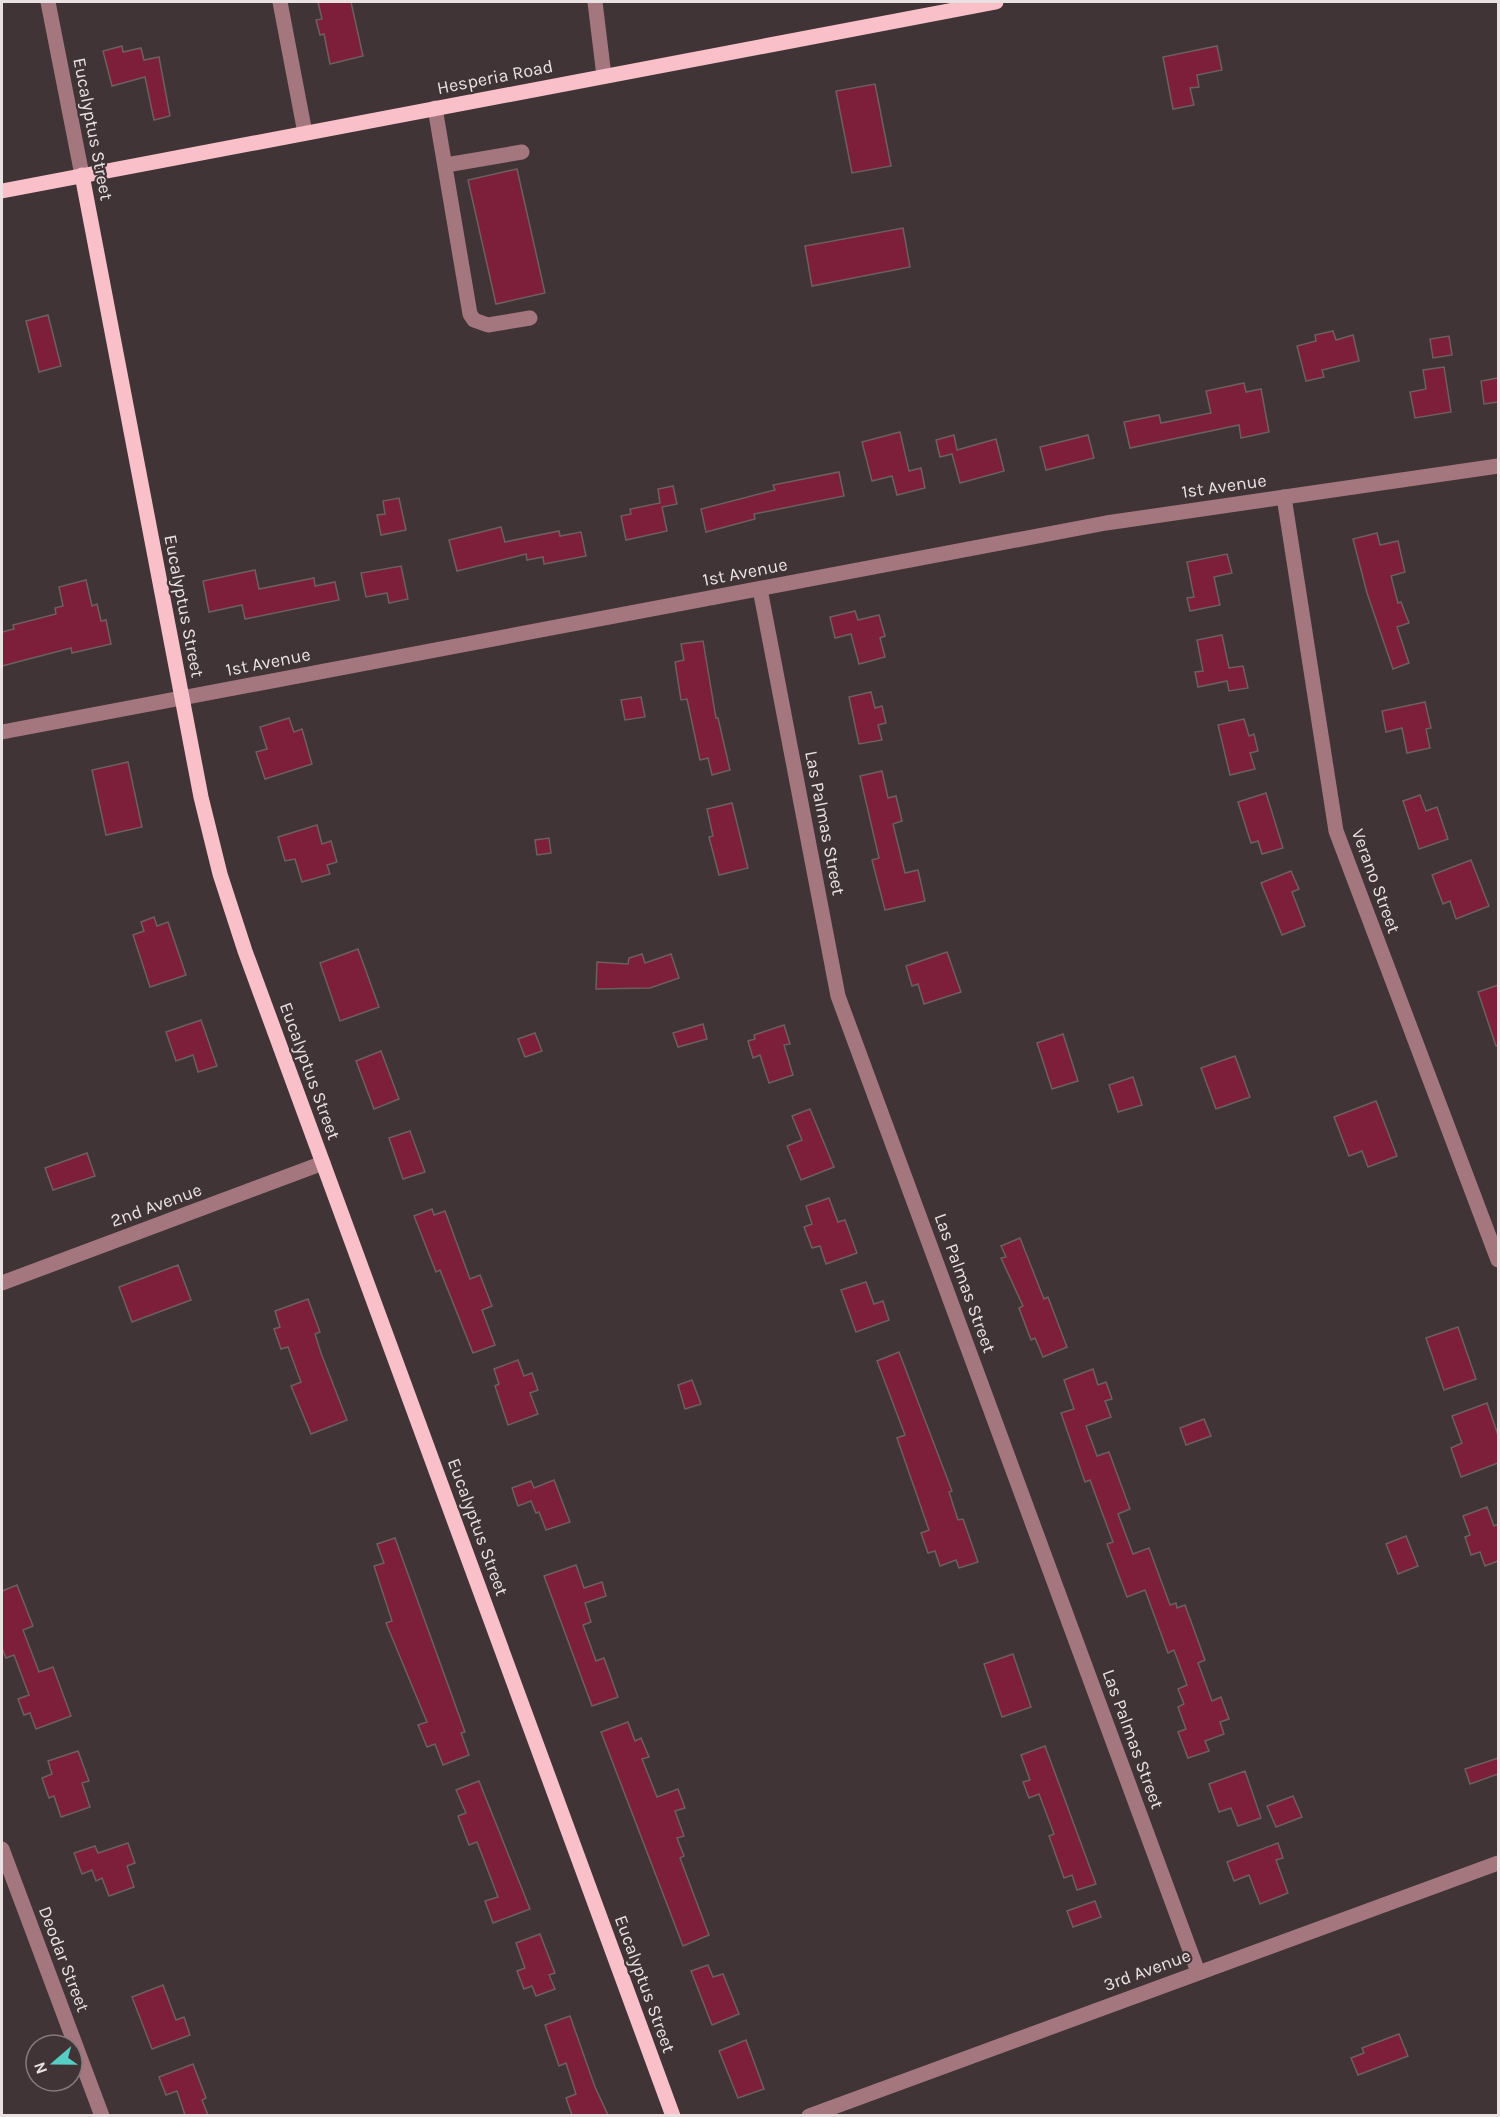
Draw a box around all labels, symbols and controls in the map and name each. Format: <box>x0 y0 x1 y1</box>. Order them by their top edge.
street label: Hesperia Road <box>435 55 555 99</box>
street label: Eucalyptus Street <box>68 56 118 202</box>
street label: 1st Avenue <box>1180 469 1268 503</box>
street label: Eucalyptus Street <box>159 533 209 679</box>
street label: 1st Avenue <box>701 553 789 591</box>
street label: 1st Avenue <box>224 643 312 681</box>
street label: Las Palmas Street <box>800 749 850 897</box>
street label: Verano Street <box>1347 826 1405 936</box>
street label: Eucalyptus Street <box>275 999 345 1143</box>
street label: 2nd Avenue <box>107 1178 205 1232</box>
street label: Las Palmas Street <box>930 1210 1001 1356</box>
street label: Eucalyptus Street <box>443 1455 513 1599</box>
street label: Las Palmas Street <box>1098 1666 1169 1812</box>
street label: Deodar Street <box>34 1903 94 2015</box>
street label: Eucalyptus Street <box>610 1912 680 2056</box>
street label: 3rd Avenue <box>1100 1944 1194 1996</box>
north arrow <box>24 2033 84 2093</box>
text: N <box>29 2059 51 2077</box>

